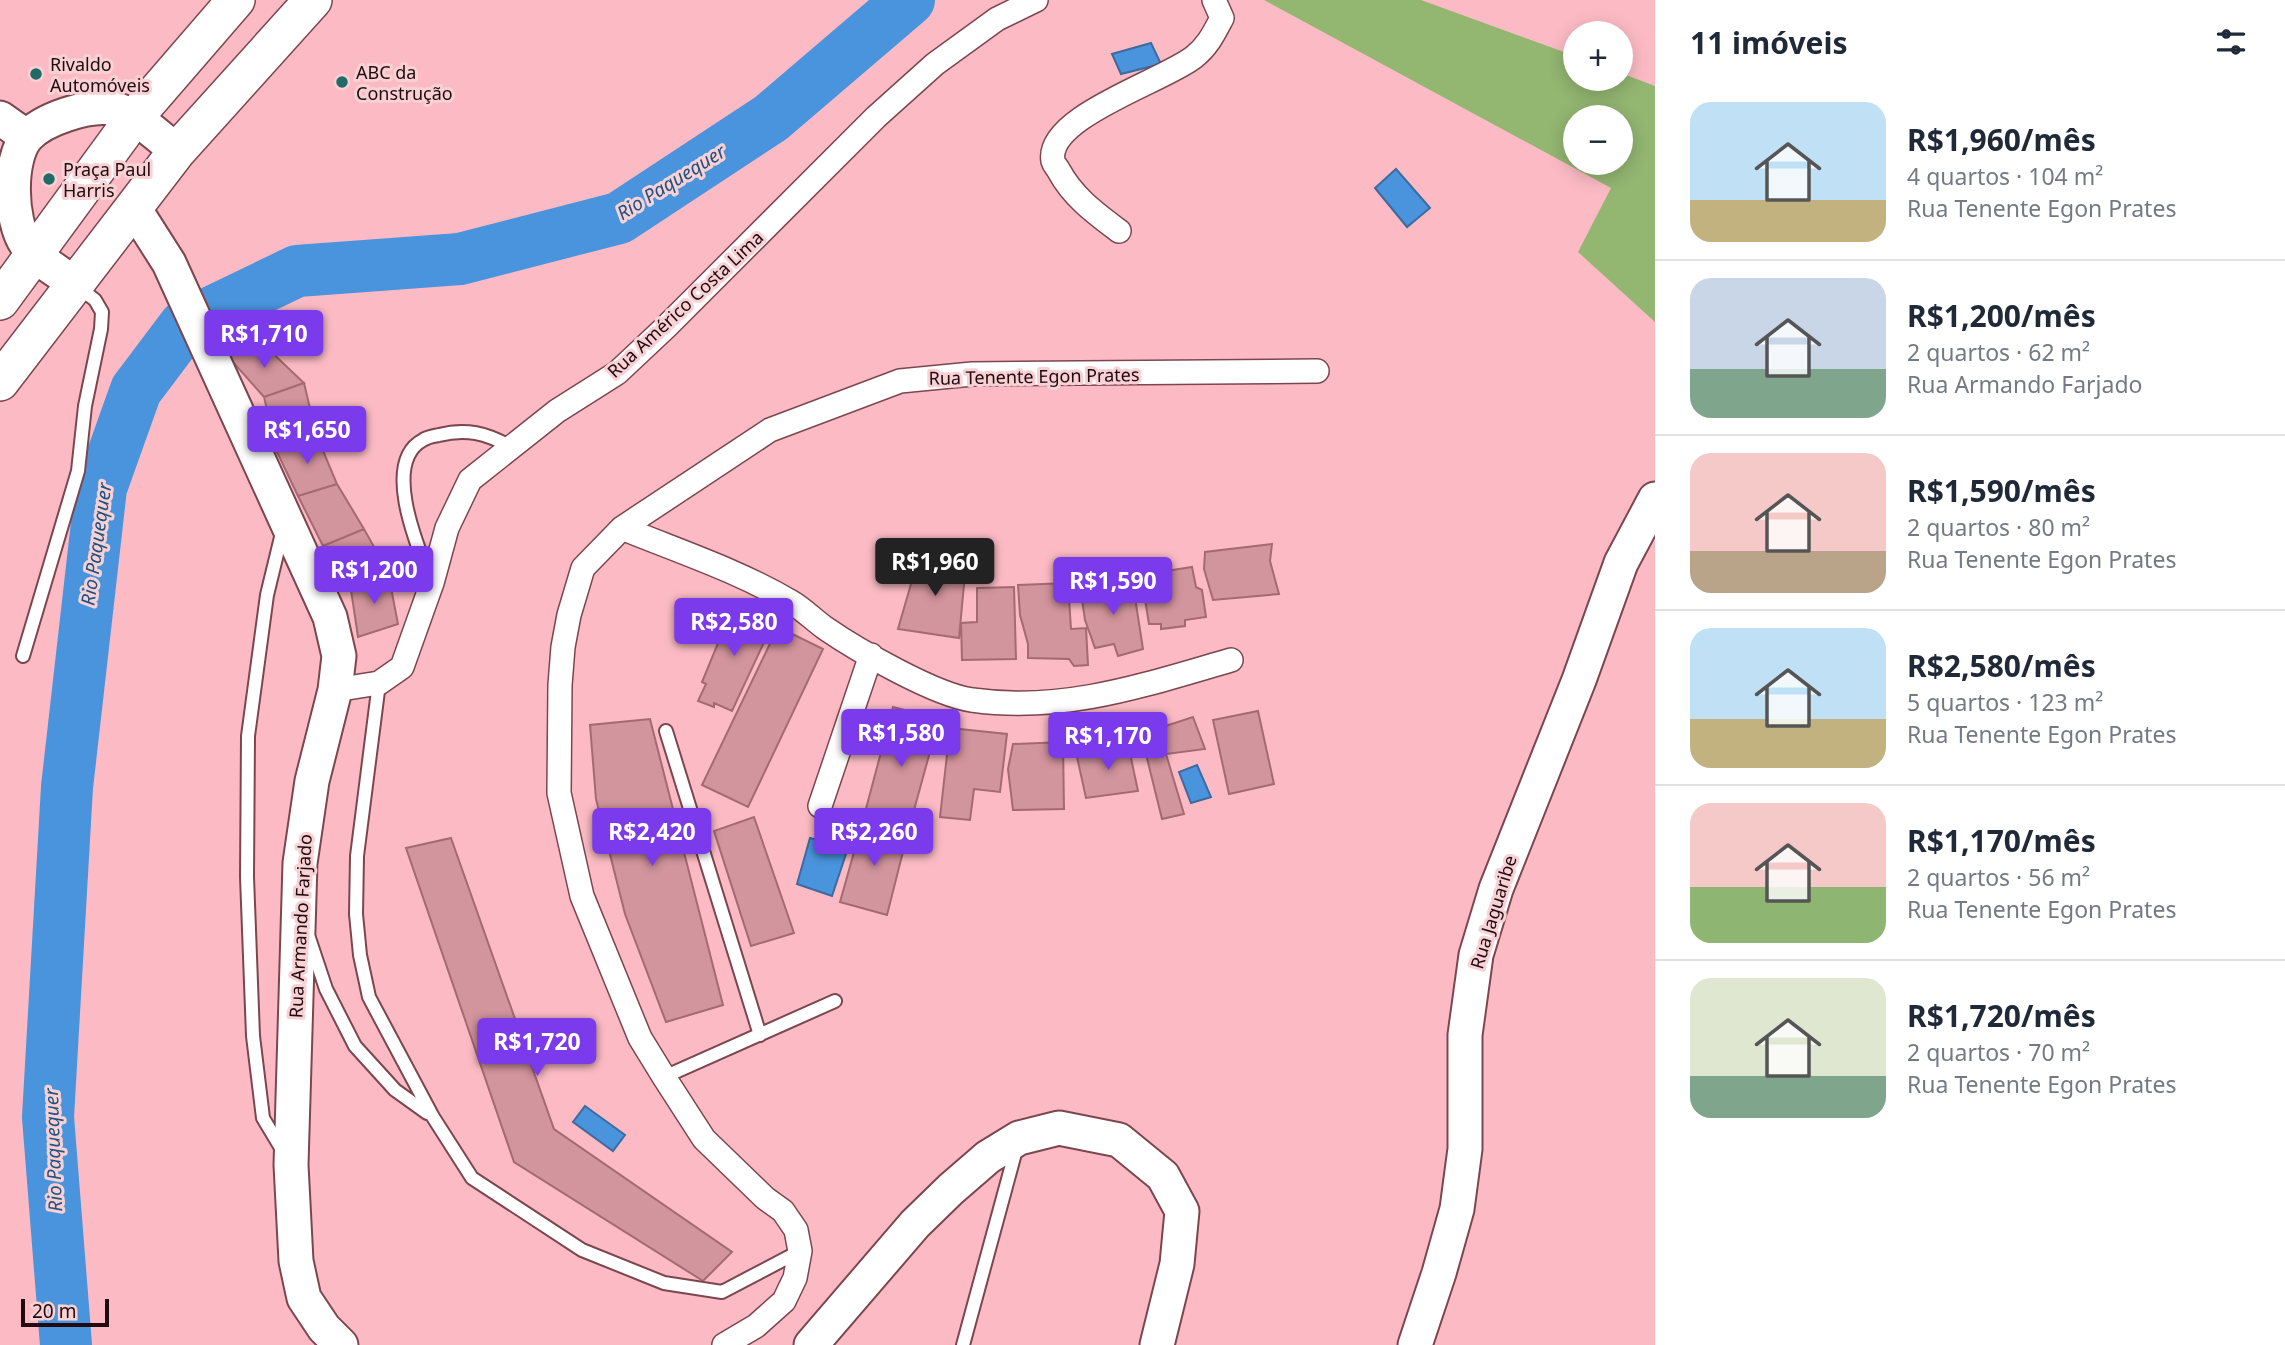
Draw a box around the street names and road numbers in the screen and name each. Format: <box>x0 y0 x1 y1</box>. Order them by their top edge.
street label: Rua Américo Costa Lima <box>602 225 768 383</box>
street label: Rua Tenente Egon Prates <box>928 362 1140 390</box>
street label: Rua Armando Farjado <box>283 833 317 1019</box>
street label: Rua Jaguaribe <box>1464 852 1522 972</box>

